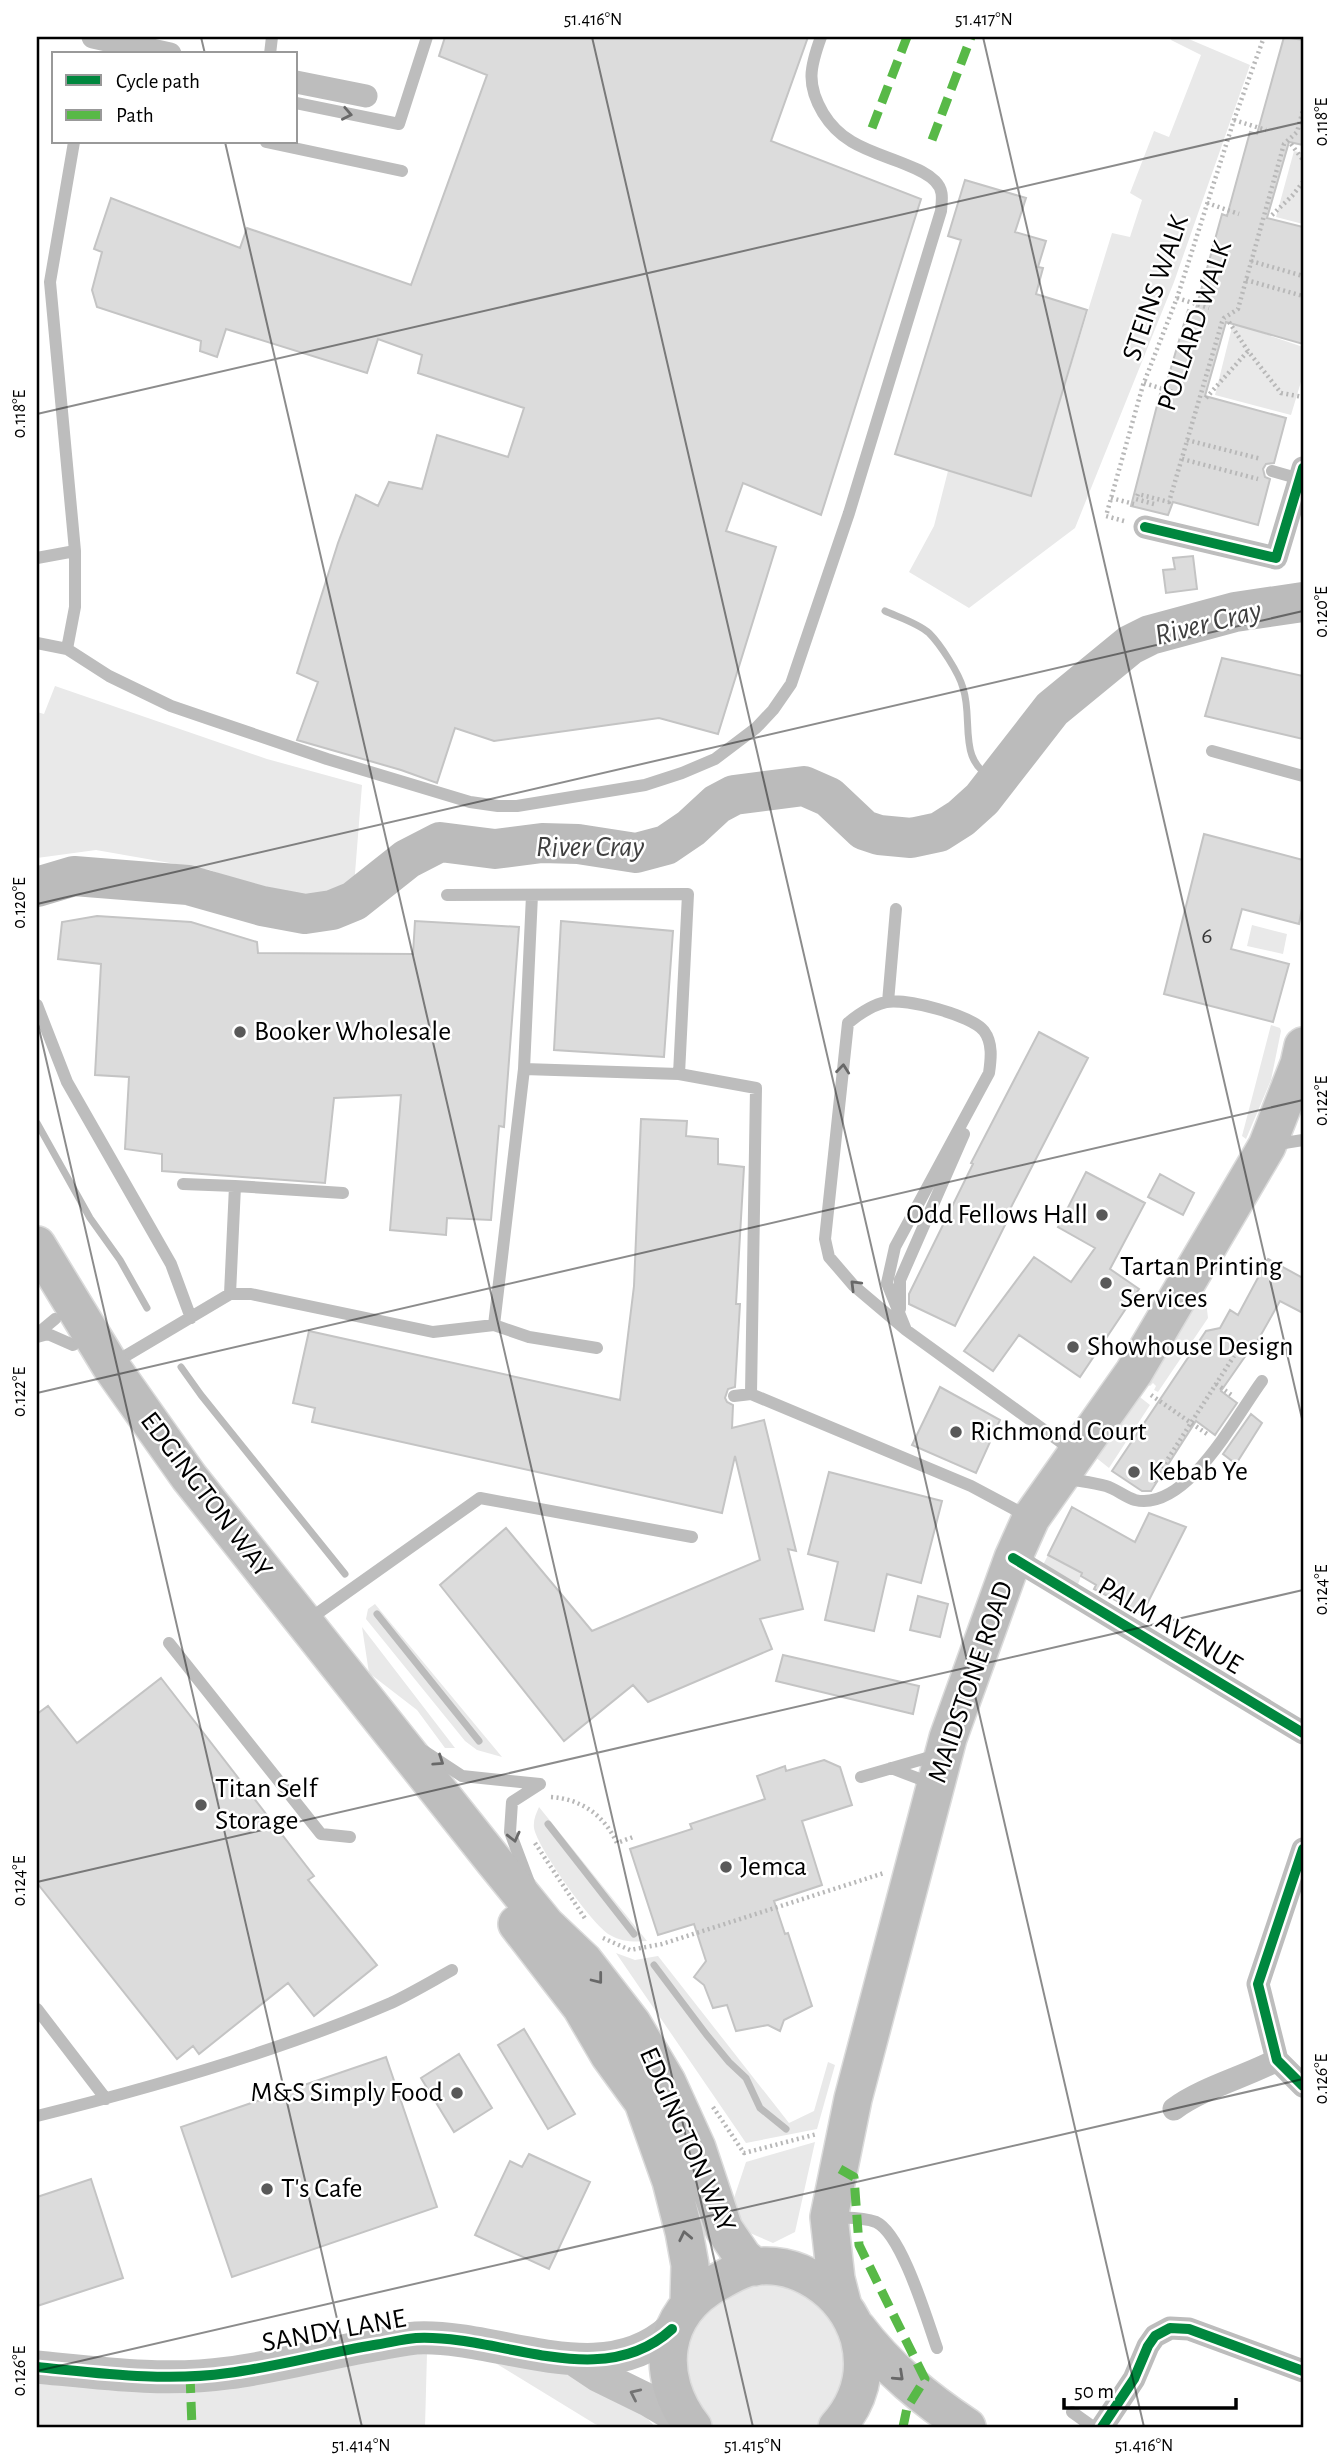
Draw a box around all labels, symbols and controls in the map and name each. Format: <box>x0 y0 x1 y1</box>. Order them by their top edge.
text: 51.416°N <box>564 11 622 29</box>
text: 51.417°N <box>955 11 1013 29</box>
legend <box>52 52 298 144</box>
text: Cycle path <box>116 71 200 92</box>
text: 0.118°E <box>1313 97 1331 146</box>
text: Path <box>116 105 154 126</box>
one-way arrow <box>341 105 353 120</box>
street label: STEINS WALK <box>1118 211 1194 364</box>
street label: POLLARD WALK <box>1153 237 1237 415</box>
text: 0.118°E <box>11 389 29 438</box>
text: 0.120°E <box>1313 586 1331 638</box>
water label: River Cray <box>1152 595 1265 651</box>
water label: River Cray <box>536 832 645 862</box>
text: 0.120°E <box>11 877 29 929</box>
house number: 6 <box>1201 924 1213 948</box>
place label: Booker Wholesale <box>254 1018 451 1046</box>
marker: Booker Wholesale <box>232 1024 248 1040</box>
one-way arrow <box>836 1063 851 1075</box>
text: 0.122°E <box>1313 1076 1331 1126</box>
place label: Odd Fellows Hall <box>906 1201 1088 1229</box>
marker: Odd Fellows Hall <box>1094 1207 1110 1223</box>
place label: Tartan Printing Services <box>1120 1253 1283 1313</box>
marker: Tartan Printing Services <box>1098 1275 1114 1291</box>
one-way arrow <box>851 1281 863 1293</box>
place label: Showhouse Design <box>1087 1333 1293 1361</box>
marker: Showhouse Design <box>1065 1339 1081 1355</box>
text: 0.122°E <box>11 1367 29 1417</box>
street label: EDGINGTON WAY <box>135 1407 277 1583</box>
place label: Richmond Court <box>970 1418 1147 1446</box>
marker: Richmond Court <box>948 1424 964 1440</box>
place label: Kebab Ye <box>1148 1458 1248 1486</box>
marker: Kebab Ye <box>1126 1464 1142 1480</box>
text: 0.124°E <box>1313 1564 1331 1615</box>
street label: PALM AVENUE <box>1093 1572 1247 1680</box>
street label: MAIDSTONE ROAD <box>923 1578 1019 1786</box>
one-way arrow <box>432 1753 445 1766</box>
place label: Titan Self Storage <box>215 1775 319 1835</box>
marker: Titan Self Storage <box>193 1797 209 1813</box>
one-way arrow <box>506 1831 520 1843</box>
place label: Jemca <box>740 1853 807 1881</box>
text: 0.124°E <box>11 1855 29 1906</box>
marker: Jemca <box>718 1859 734 1875</box>
one-way arrow <box>589 1971 602 1984</box>
street label: EDGINGTON WAY <box>634 2043 740 2237</box>
text: 0.126°E <box>1313 2053 1331 2104</box>
place label: M&S Simply Food <box>250 2079 443 2107</box>
marker: M&S Simply Food <box>449 2085 465 2101</box>
place label: T's Cafe <box>281 2175 362 2203</box>
marker: T's Cafe <box>259 2181 275 2197</box>
one-way arrow <box>678 2230 693 2242</box>
street label: SANDY LANE <box>260 2305 408 2357</box>
text: 0.126°E <box>11 2345 29 2396</box>
scale bar <box>1064 2366 1235 2410</box>
one-way arrow <box>891 2368 904 2380</box>
text: 50 m <box>1074 2381 1114 2402</box>
one-way arrow <box>630 2388 642 2402</box>
text: 51.414°N <box>332 2437 390 2455</box>
text: 51.415°N <box>724 2437 782 2455</box>
text: 51.416°N <box>1115 2437 1173 2455</box>

